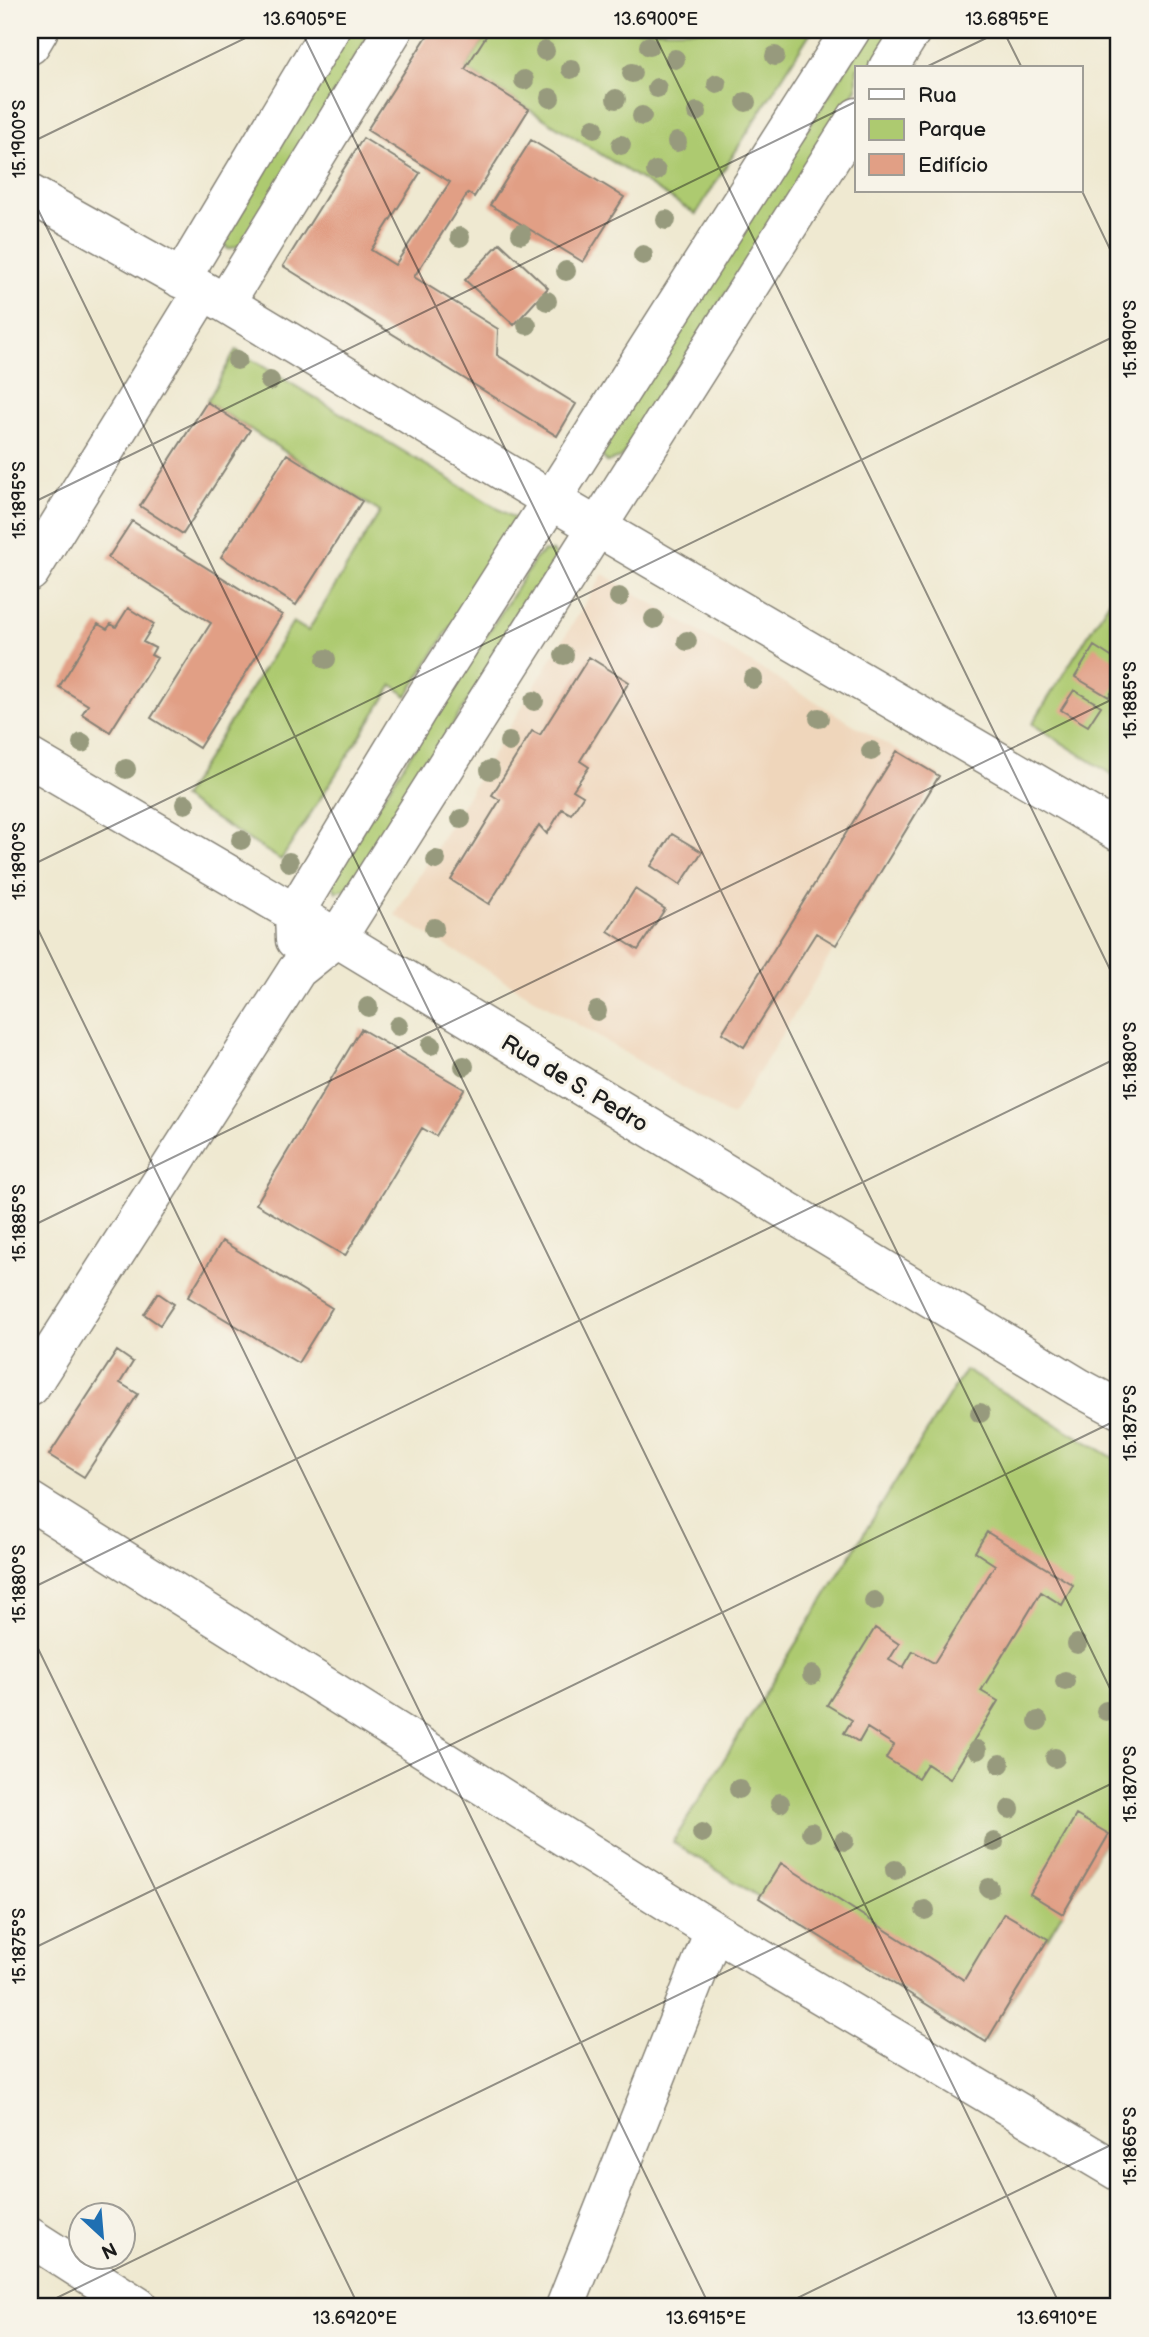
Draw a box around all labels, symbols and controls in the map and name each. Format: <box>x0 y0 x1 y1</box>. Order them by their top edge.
text: 13.6905°E <box>263 9 347 30</box>
text: 13.6900°E <box>614 9 698 30</box>
text: 13.6895°E <box>965 9 1049 30</box>
legend <box>855 66 1082 192</box>
text: Rua <box>918 83 957 108</box>
text: 15.1900°S <box>9 100 30 178</box>
text: Parque <box>918 117 986 142</box>
text: Edifício <box>918 153 988 178</box>
text: 15.1890°S <box>1120 300 1141 378</box>
text: 15.1895°S <box>9 461 30 539</box>
text: 15.1885°S <box>1120 661 1141 739</box>
text: 15.1890°S <box>9 822 30 900</box>
text: 15.1880°S <box>1120 1022 1141 1100</box>
street label: Rua de S. Pedro <box>496 1029 653 1139</box>
text: 15.1885°S <box>9 1184 30 1262</box>
text: 15.1875°S <box>1120 1385 1141 1461</box>
text: 15.1880°S <box>9 1545 30 1623</box>
text: 15.1870°S <box>1120 1745 1141 1822</box>
text: 15.1875°S <box>9 1908 30 1984</box>
text: 15.1865°S <box>1120 2107 1141 2185</box>
north arrow <box>66 2200 136 2270</box>
text: N <box>97 2236 120 2263</box>
text: 13.6920°E <box>313 2308 397 2329</box>
text: 13.6915°E <box>666 2308 746 2329</box>
text: 13.6910°E <box>1017 2308 1097 2329</box>

